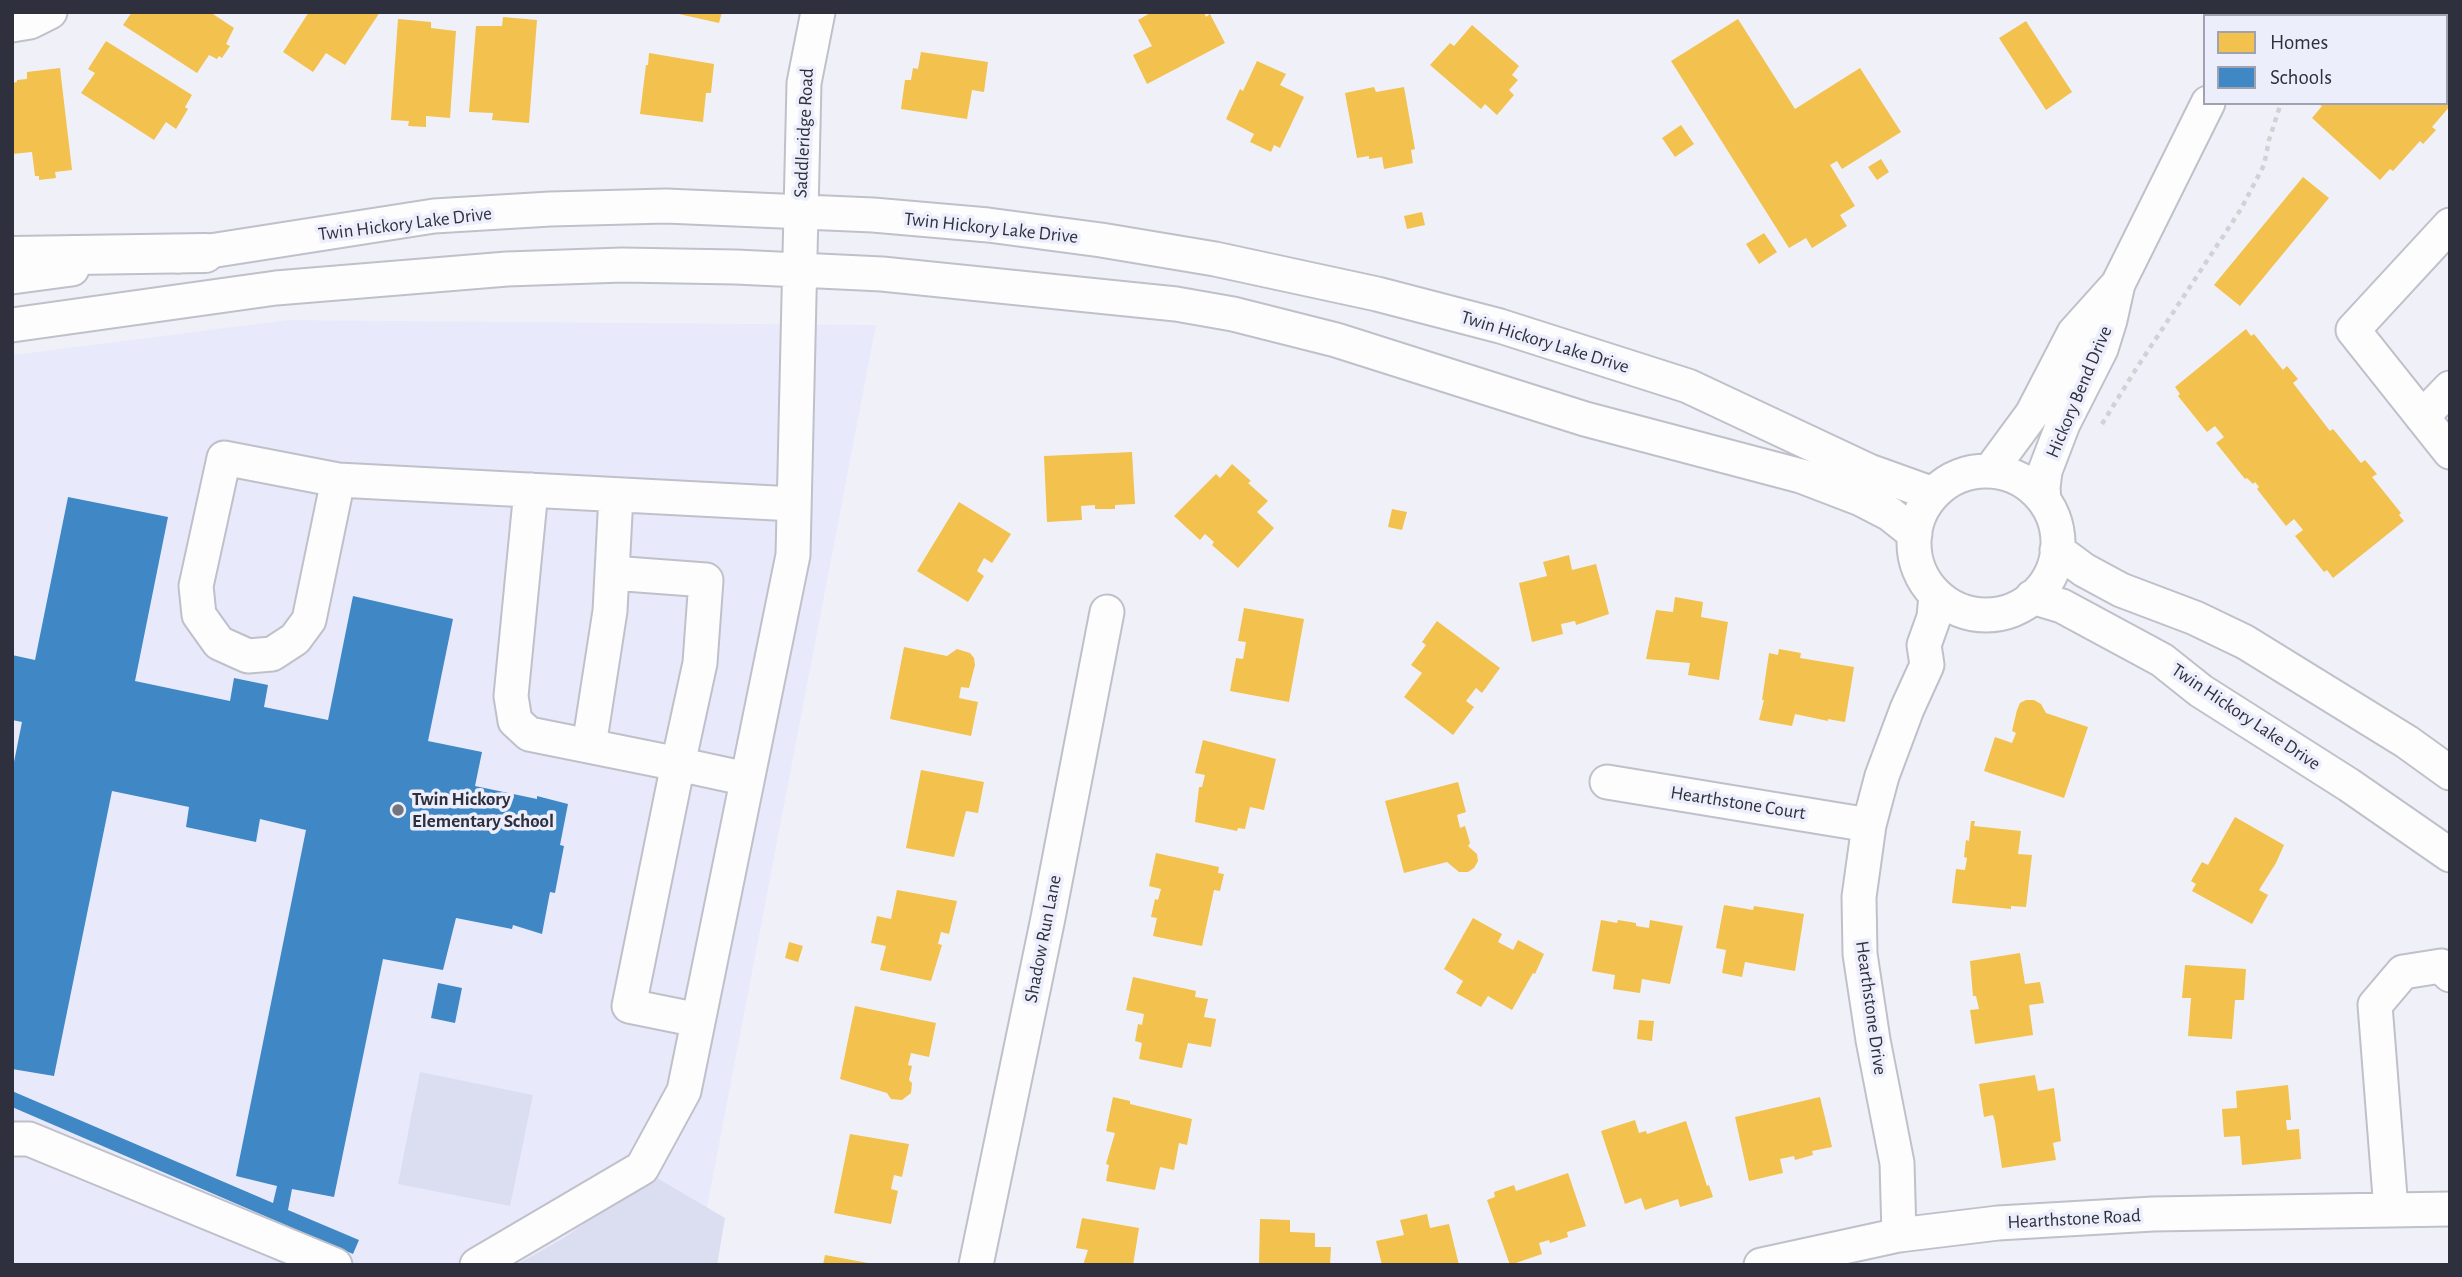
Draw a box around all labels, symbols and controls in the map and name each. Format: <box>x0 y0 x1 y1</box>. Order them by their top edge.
legend <box>2203 14 2448 105</box>
text: Homes <box>2270 32 2328 53</box>
street label: Saddleridge Road <box>789 67 819 199</box>
text: Schools <box>2270 67 2332 88</box>
street label: Twin Hickory Lake Drive <box>317 202 493 246</box>
street label: Twin Hickory Lake Drive <box>903 208 1079 248</box>
street label: Twin Hickory Lake Drive <box>1458 306 1632 378</box>
street label: Hickory Bend Drive <box>2041 323 2117 461</box>
street label: Twin Hickory Lake Drive <box>2167 659 2325 775</box>
street label: Hearthstone Court <box>1669 781 1807 825</box>
place label: Twin Hickory Elementary School <box>412 788 554 832</box>
marker: Twin Hickory Elementary School <box>390 802 406 818</box>
street label: Shadow Run Lane <box>1019 873 1067 1005</box>
street label: Hearthstone Drive <box>1850 939 1892 1077</box>
street label: Hearthstone Road <box>2007 1204 2141 1234</box>

